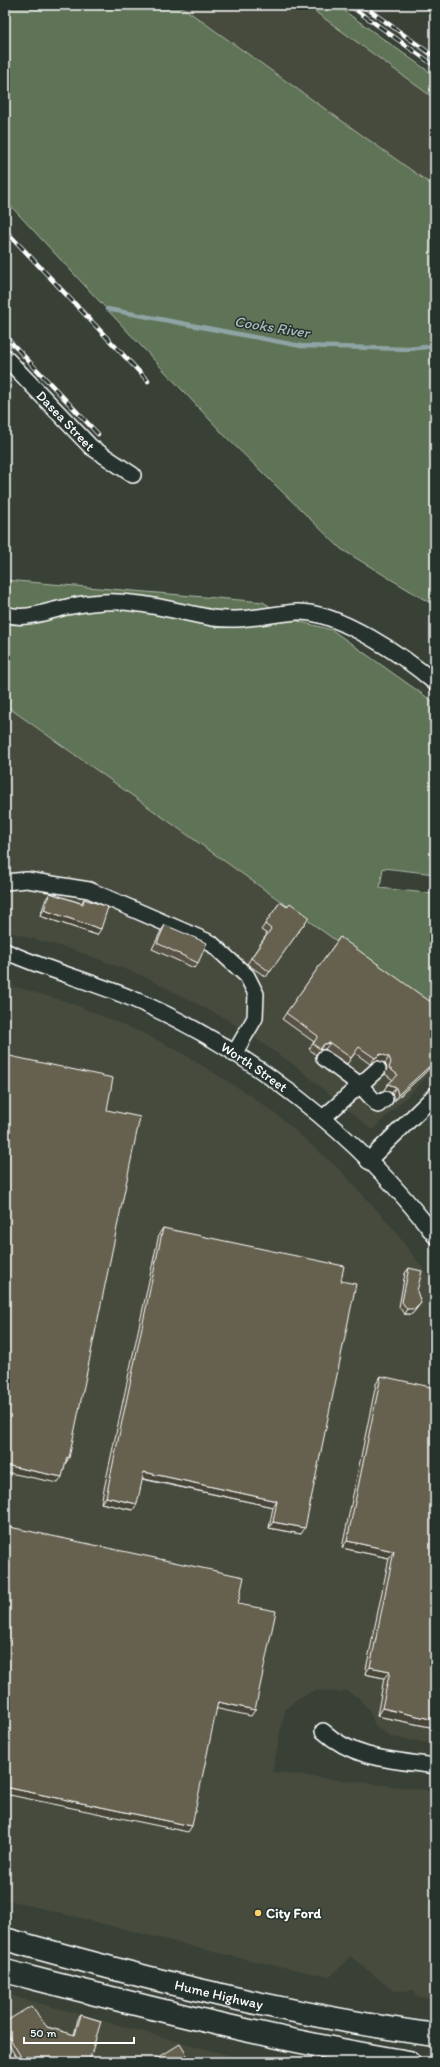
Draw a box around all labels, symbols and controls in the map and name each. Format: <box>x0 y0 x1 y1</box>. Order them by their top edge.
water label: Cooks River <box>233 312 313 342</box>
street label: Dasea Street <box>33 387 99 454</box>
street label: Worth Street <box>218 1038 291 1096</box>
place label: City Ford <box>266 1905 321 1922</box>
marker: City Ford <box>253 1908 263 1918</box>
street label: Hume Highway <box>173 1976 265 2013</box>
scale bar <box>24 2019 134 2045</box>
text: 50 m <box>30 2026 56 2040</box>

